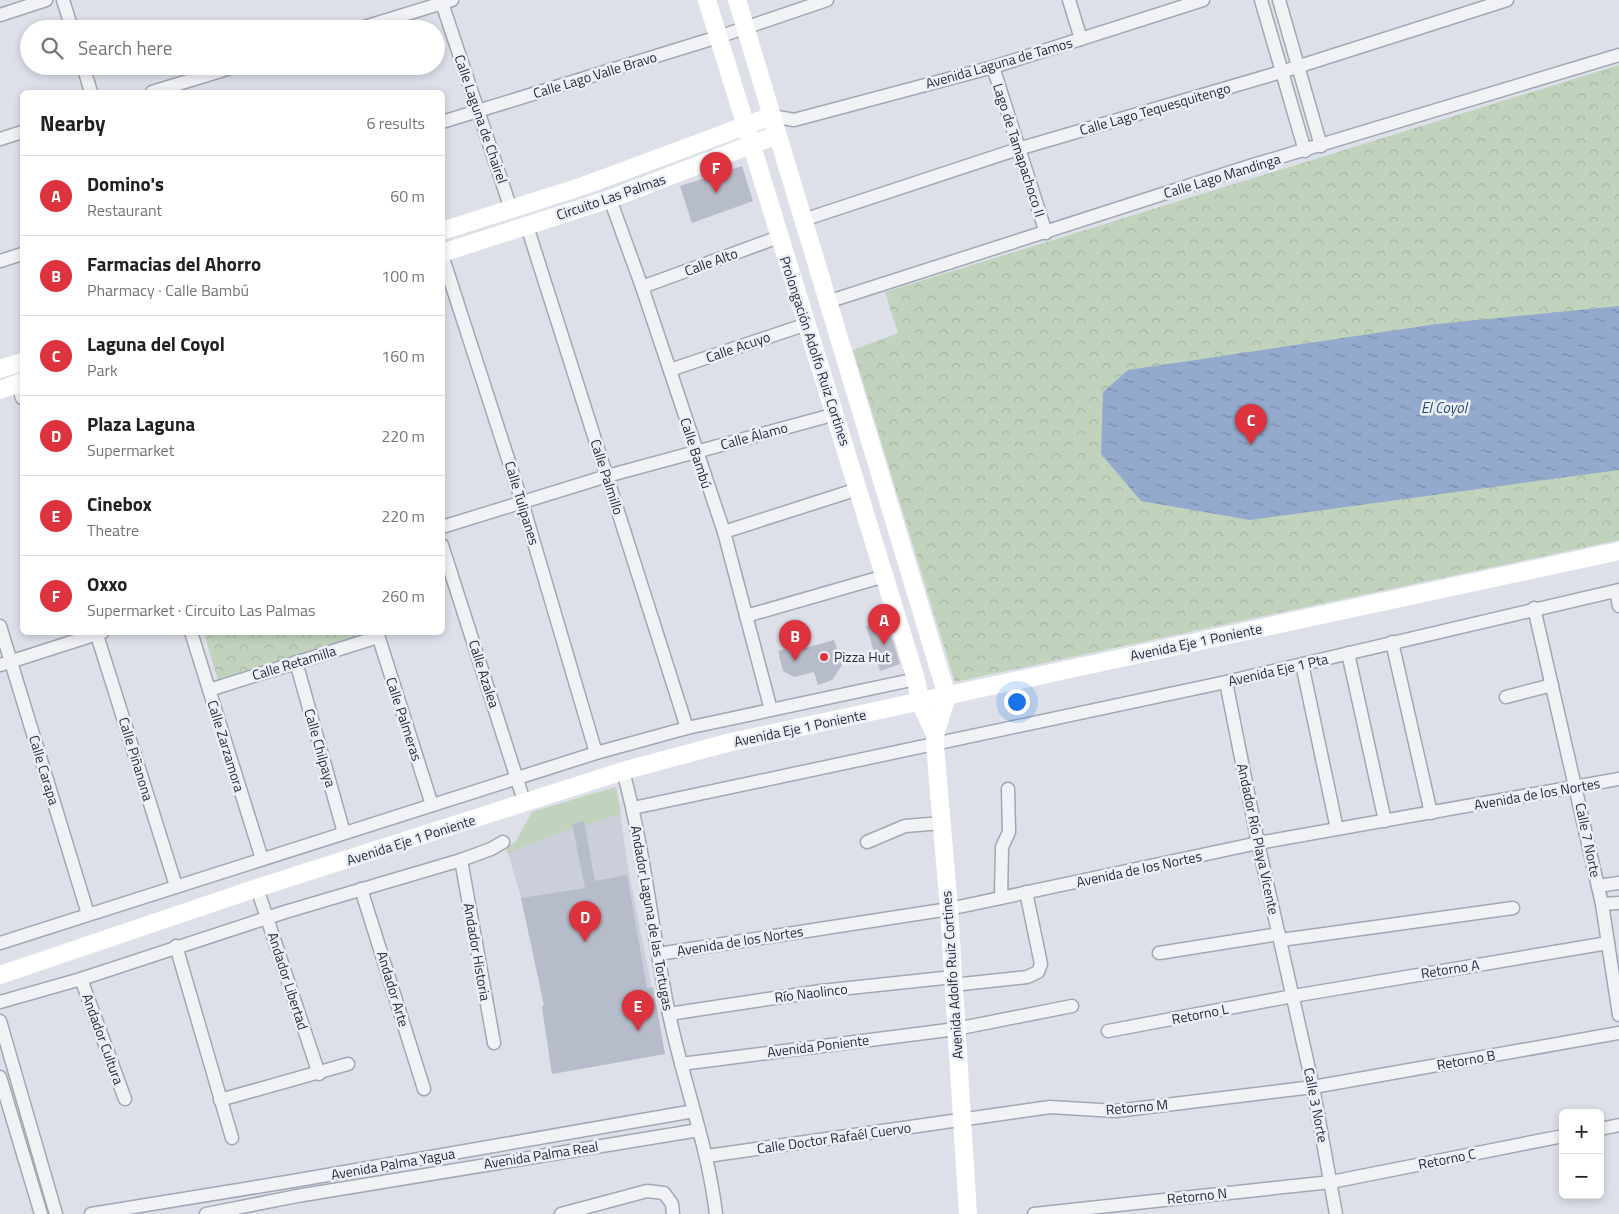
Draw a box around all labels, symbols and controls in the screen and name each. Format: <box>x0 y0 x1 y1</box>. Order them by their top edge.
search box <box>20 20 445 75</box>
street label: Avenida Laguna de Tamos <box>923 31 1075 94</box>
text: Search here <box>78 33 172 62</box>
icon: search <box>38 34 66 62</box>
street label: Calle Lago Valle Bravo <box>530 46 659 103</box>
street label: Calle Laguna de Chairel <box>450 52 513 186</box>
street label: Calle Lago Tequesquitengo <box>1077 77 1233 140</box>
street label: Lago de Tamapachoco II <box>988 80 1051 219</box>
text: Nearby <box>40 107 105 139</box>
text: 6 results <box>366 111 425 135</box>
street label: Calle Lago Mandinga <box>1161 148 1283 203</box>
pin: F <box>700 152 732 193</box>
street label: Circuito Las Palmas <box>553 168 668 225</box>
text: Domino's <box>87 169 164 198</box>
text: A <box>51 184 61 208</box>
text: 60 m <box>390 184 425 208</box>
text: Restaurant <box>87 198 162 222</box>
street label: Calle Alto <box>681 242 740 281</box>
text: Farmacias del Ahorro <box>87 249 261 278</box>
street label: Prolongación Adolfo Ruiz Cortines <box>775 253 856 448</box>
text: B <box>51 264 61 288</box>
text: 100 m <box>381 264 425 288</box>
text: Pharmacy · Calle Bambú <box>87 278 249 302</box>
street label: Calle Acuyo <box>703 326 773 367</box>
text: Laguna del Coyol <box>87 329 225 358</box>
text: C <box>52 344 60 368</box>
text: 160 m <box>381 344 425 368</box>
text: Park <box>87 358 118 382</box>
water label: El Coyol <box>1421 396 1469 419</box>
pin: C <box>1235 404 1267 445</box>
text: Plaza Laguna <box>87 409 195 438</box>
street label: Calle Bambú <box>675 415 718 491</box>
street label: Calle Álamo <box>718 416 790 455</box>
text: D <box>51 424 61 448</box>
text: 220 m <box>381 424 425 448</box>
street label: Calle Palmillo <box>585 436 630 517</box>
text: Supermarket <box>87 438 174 462</box>
street label: Calle Tulipanes <box>500 458 545 547</box>
text: Cinebox <box>87 489 152 518</box>
text: E <box>52 504 60 528</box>
text: 220 m <box>381 504 425 528</box>
text: Theatre <box>87 518 139 542</box>
text: Oxxo <box>87 569 127 598</box>
text: F <box>52 584 60 608</box>
text: 260 m <box>381 584 425 608</box>
text: Supermarket · Circuito Las Palmas <box>87 598 316 622</box>
pin: A <box>868 604 900 645</box>
street label: Avenida Eje 1 Poniente <box>1128 617 1264 666</box>
pin: B <box>779 620 811 661</box>
street label: Calle Azalea <box>464 637 505 711</box>
street label: Calle Retamilla <box>249 640 339 685</box>
place label: Pizza Hut <box>834 646 890 667</box>
street label: Avenida Eje 1 Pta <box>1226 648 1330 691</box>
marker: Pizza Hut <box>818 651 830 663</box>
street label: Calle Palmeras <box>381 674 428 763</box>
your location <box>1004 689 1030 715</box>
street label: Calle Zarzamora <box>203 697 250 794</box>
street label: Avenida Eje 1 Poniente <box>732 703 868 752</box>
street label: Calle Chilpaya <box>299 706 342 790</box>
street label: Calle Piñanona <box>114 714 159 803</box>
street label: Calle Carapa <box>24 732 65 807</box>
street label: Andador Río Playa Vicente <box>1232 761 1285 916</box>
street label: Avenida de los Nortes <box>1472 772 1602 815</box>
street label: Calle 7 Norte <box>1570 801 1607 879</box>
street label: Avenida Eje 1 Poniente <box>344 809 478 870</box>
street label: Andador Laguna de las Tortugas <box>626 824 679 1012</box>
street label: Avenida de los Nortes <box>1074 845 1204 892</box>
street label: Avenida Adolfo Ruiz Cortines <box>935 890 968 1060</box>
street label: Andador Historia <box>459 901 496 1003</box>
pin: D <box>569 901 601 942</box>
street label: Avenida de los Nortes <box>675 920 805 961</box>
street label: Andador Libertad <box>263 929 314 1032</box>
street label: Andador Arte <box>372 948 415 1029</box>
street label: Retorno A <box>1419 953 1481 983</box>
street label: Río Naolinco <box>773 978 849 1007</box>
street label: Andador Cultura <box>77 990 130 1087</box>
pin: E <box>622 990 654 1031</box>
street label: Retorno L <box>1170 998 1230 1029</box>
street label: Avenida Poniente <box>766 1029 870 1062</box>
street label: Retorno B <box>1435 1044 1497 1075</box>
street label: Calle 3 Norte <box>1299 1066 1334 1144</box>
street label: Retorno M <box>1105 1093 1169 1120</box>
map controls <box>1559 1109 1604 1199</box>
button: + <box>1559 1109 1604 1154</box>
street label: Calle Doctor Rafaél Cuervo <box>755 1116 912 1159</box>
street label: Avenida Palma Real <box>482 1135 600 1174</box>
street label: Avenida Palma Yagua <box>329 1142 456 1185</box>
street label: Retorno C <box>1416 1143 1478 1174</box>
button: − <box>1559 1154 1604 1199</box>
street label: Retorno N <box>1166 1182 1228 1209</box>

